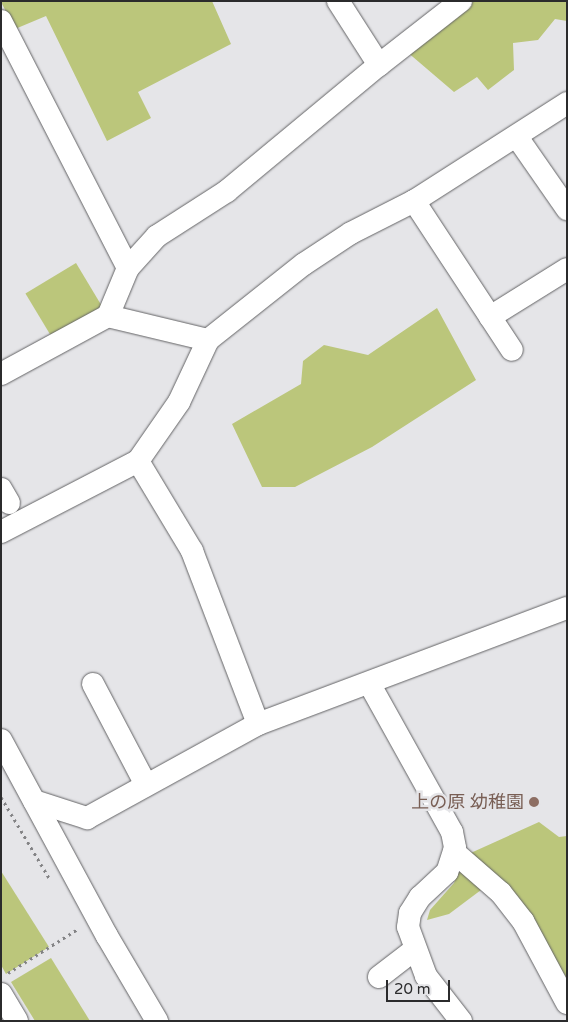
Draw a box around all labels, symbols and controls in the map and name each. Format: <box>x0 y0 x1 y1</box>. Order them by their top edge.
place label: 上の原 幼稚園 <box>411 791 524 813</box>
marker: 上の原 幼稚園 <box>528 796 540 808</box>
scale bar <box>388 970 452 1002</box>
text: 20 m <box>394 980 431 998</box>

